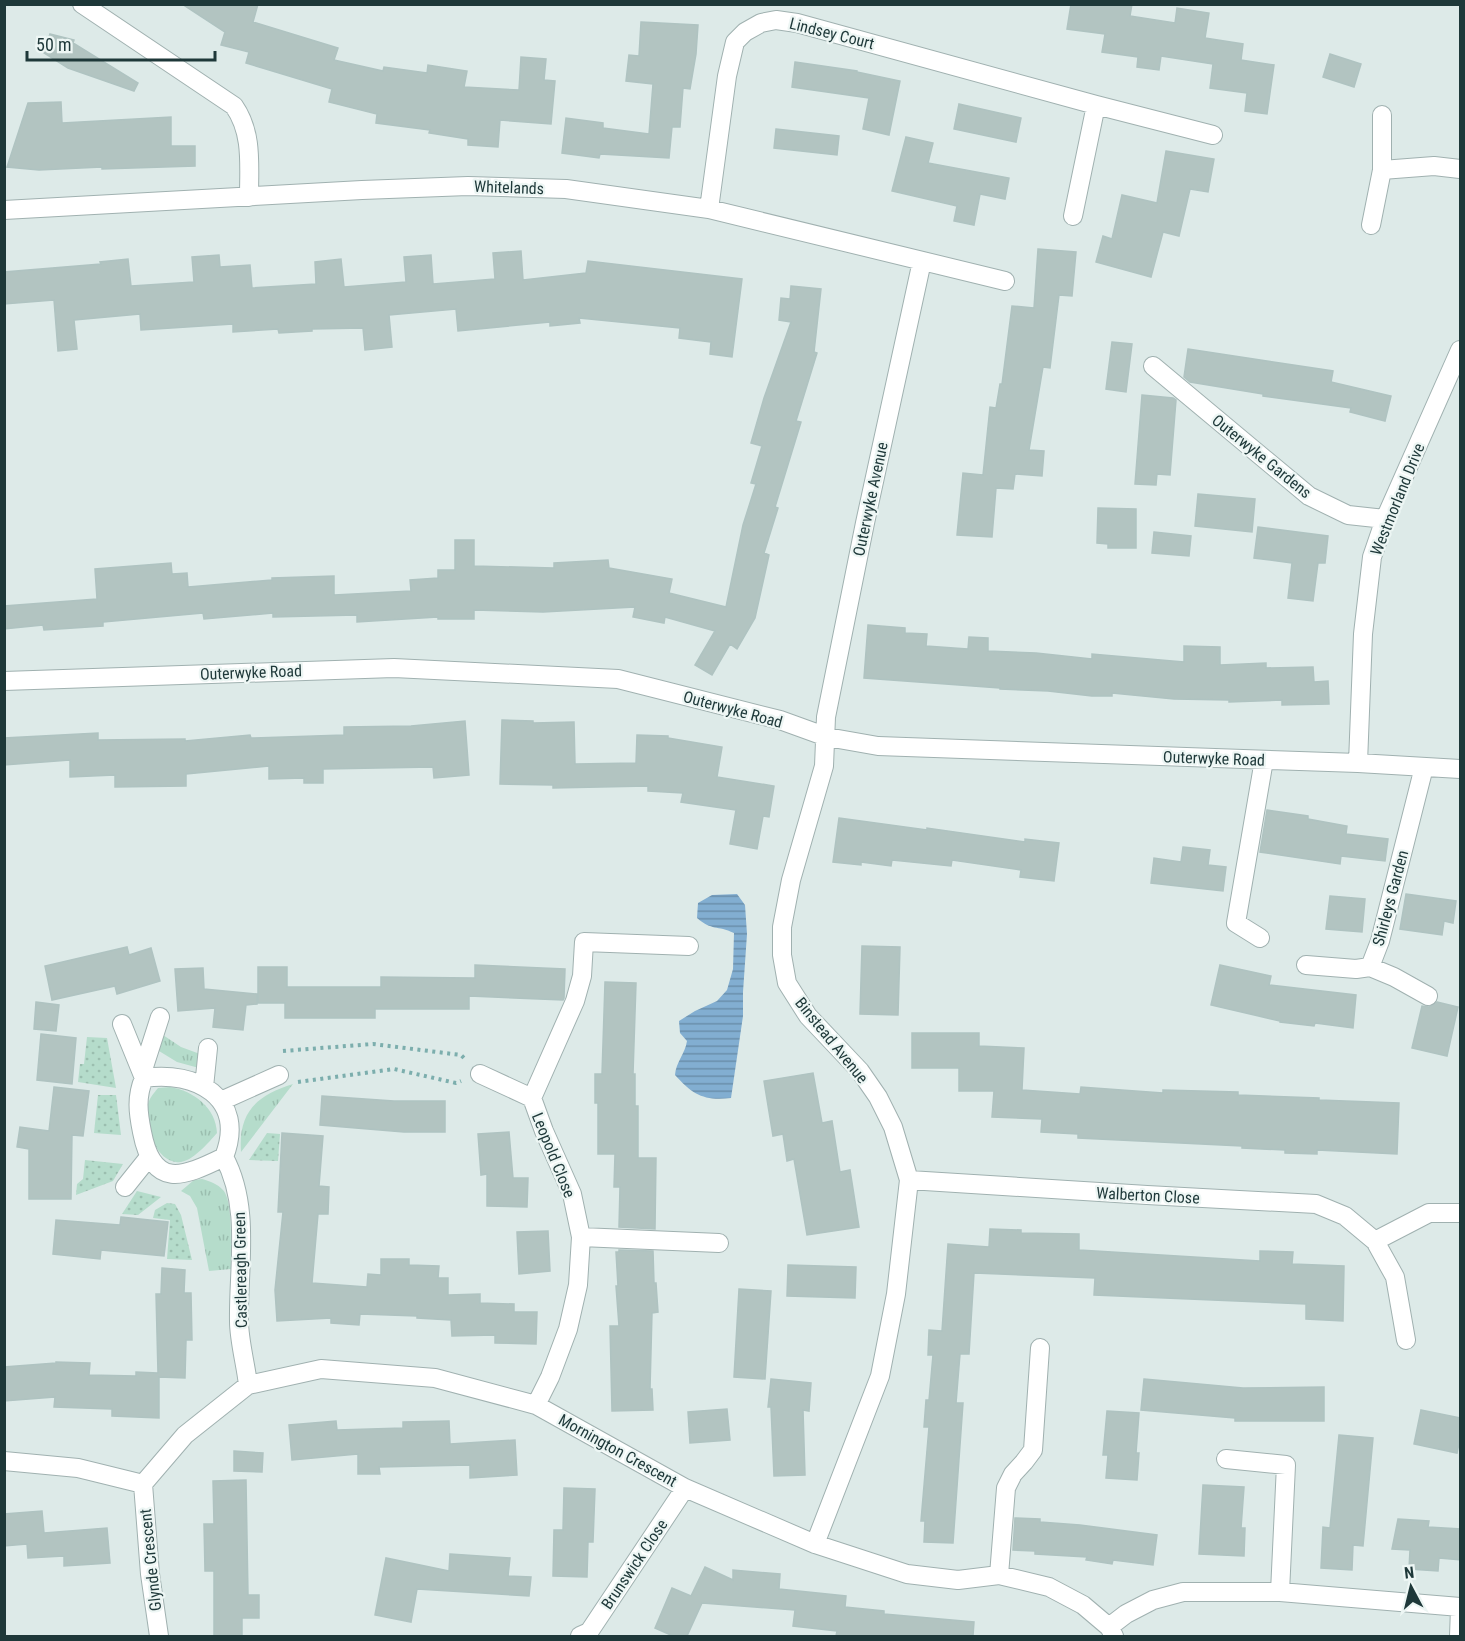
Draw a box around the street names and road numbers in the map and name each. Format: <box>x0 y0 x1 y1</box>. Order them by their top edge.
street label: Lindsey Court <box>787 14 877 53</box>
street label: Whitelands <box>474 177 544 198</box>
street label: Outerwyke Gardens <box>1208 411 1315 502</box>
street label: Outerwyke Avenue <box>849 440 892 558</box>
street label: Westmorland Drive <box>1366 440 1429 558</box>
street label: Outerwyke Road <box>200 661 302 684</box>
street label: Outerwyke Road <box>681 687 785 732</box>
street label: Outerwyke Road <box>1163 747 1265 770</box>
street label: Shirleys Garden <box>1369 848 1412 948</box>
street label: Binstead Avenue <box>791 994 872 1087</box>
street label: Leopold Close <box>528 1110 579 1200</box>
street label: Walberton Close <box>1096 1183 1200 1208</box>
street label: Castlereagh Green <box>230 1212 251 1328</box>
street label: Mornington Crescent <box>555 1410 680 1491</box>
street label: Glynde Crescent <box>136 1508 165 1612</box>
street label: Brunswick Close <box>597 1516 671 1613</box>

